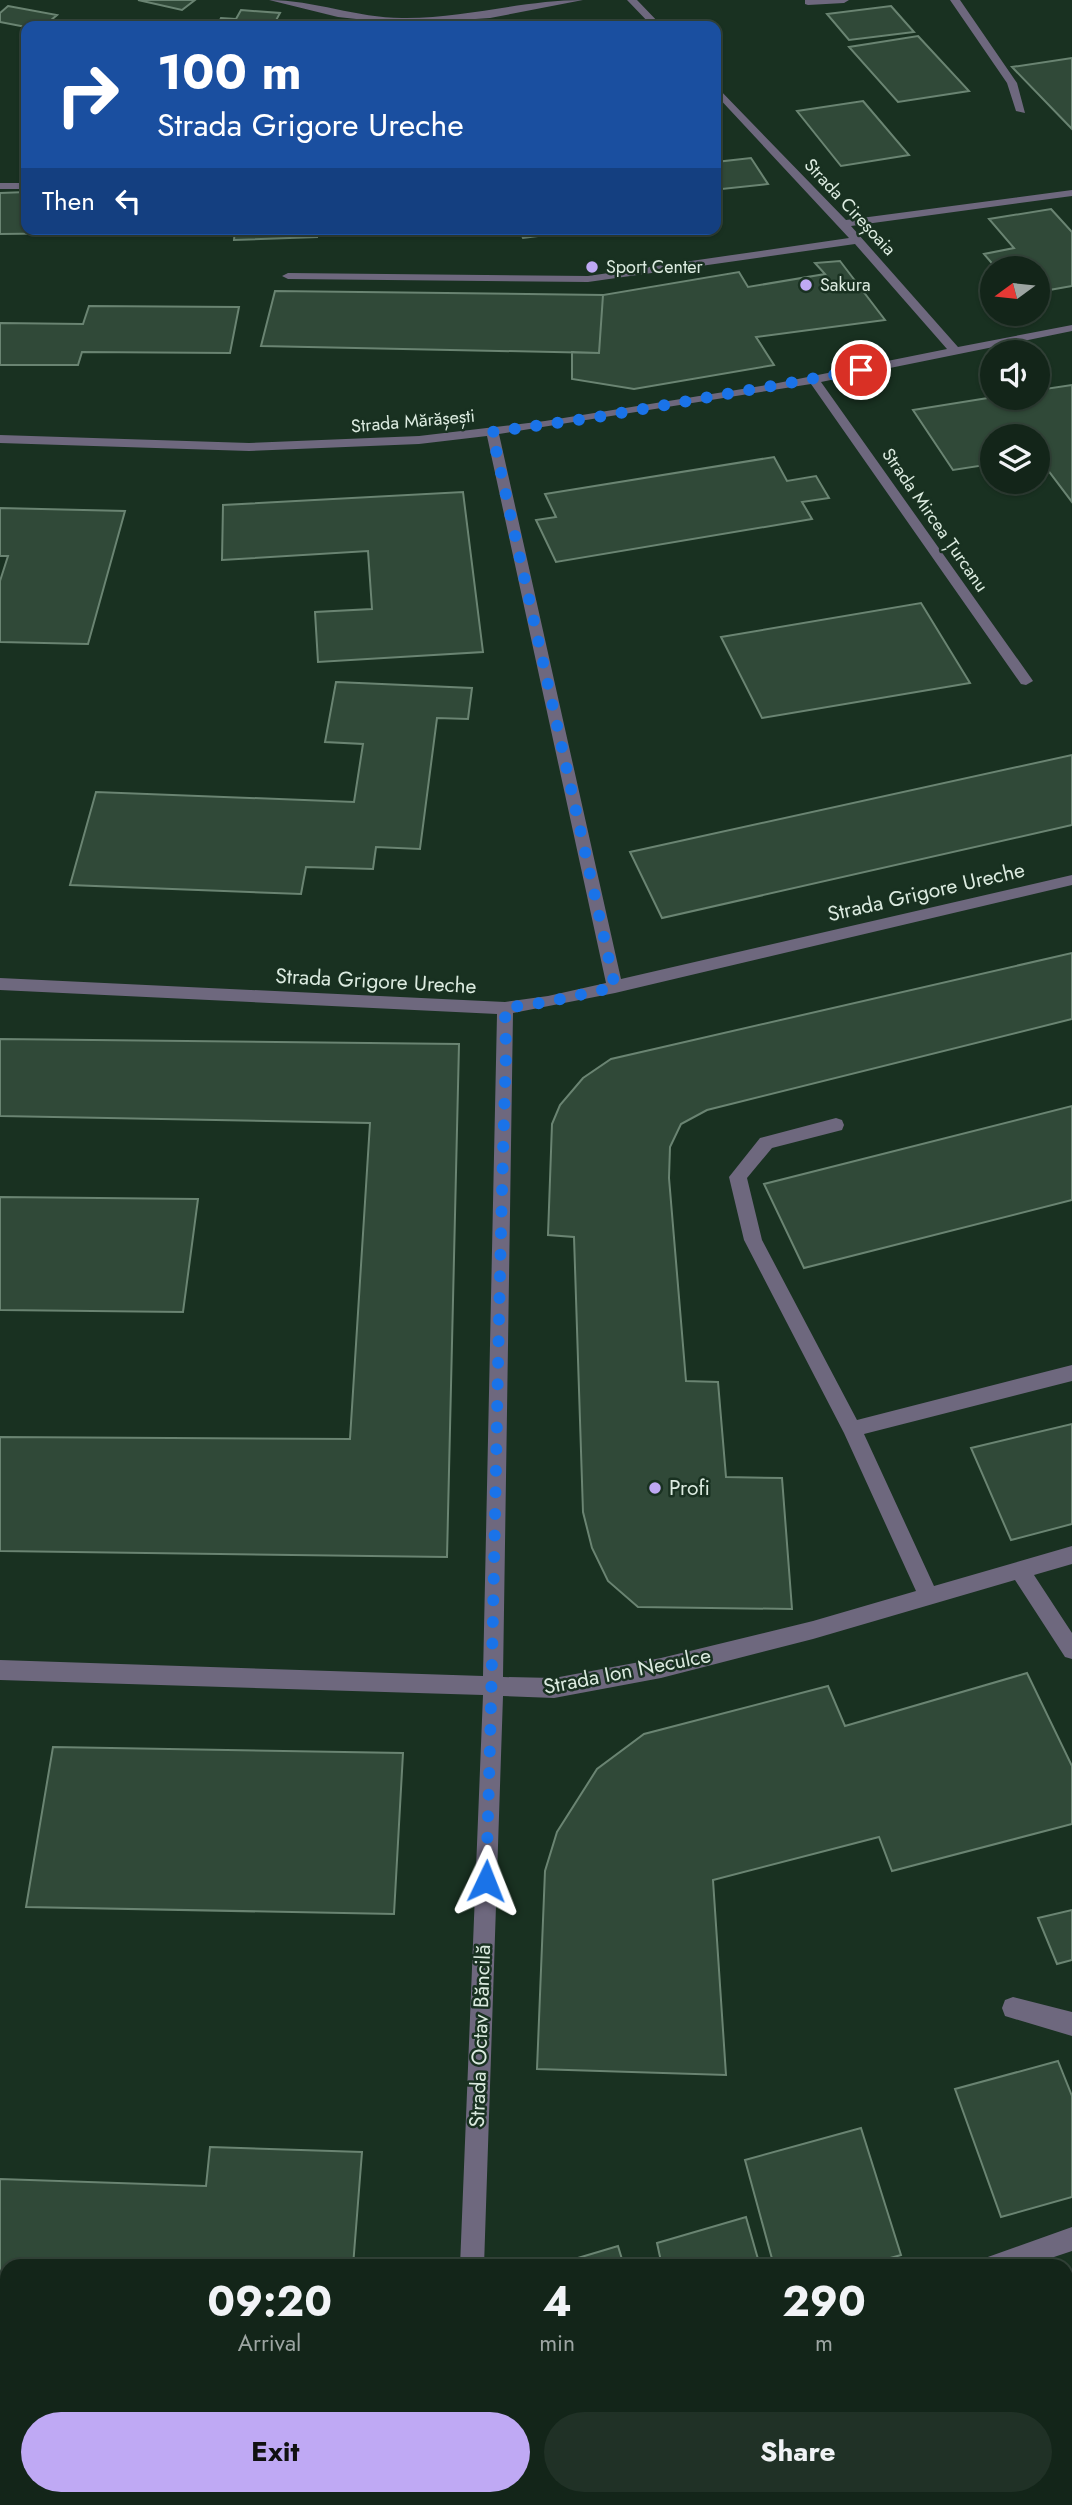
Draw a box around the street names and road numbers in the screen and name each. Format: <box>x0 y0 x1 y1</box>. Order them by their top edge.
street label: Strada Cireșoaia <box>798 153 902 261</box>
street label: Strada Mărășești <box>350 403 476 439</box>
street label: Strada Mircea Țurcanu <box>876 443 994 597</box>
street label: Strada Grigore Ureche <box>825 855 1028 929</box>
street label: Strada Grigore Ureche <box>275 961 477 1001</box>
street label: Strada Ion Neculce <box>541 1640 713 1702</box>
street label: Strada Octav Băncilă <box>462 1944 498 2128</box>

